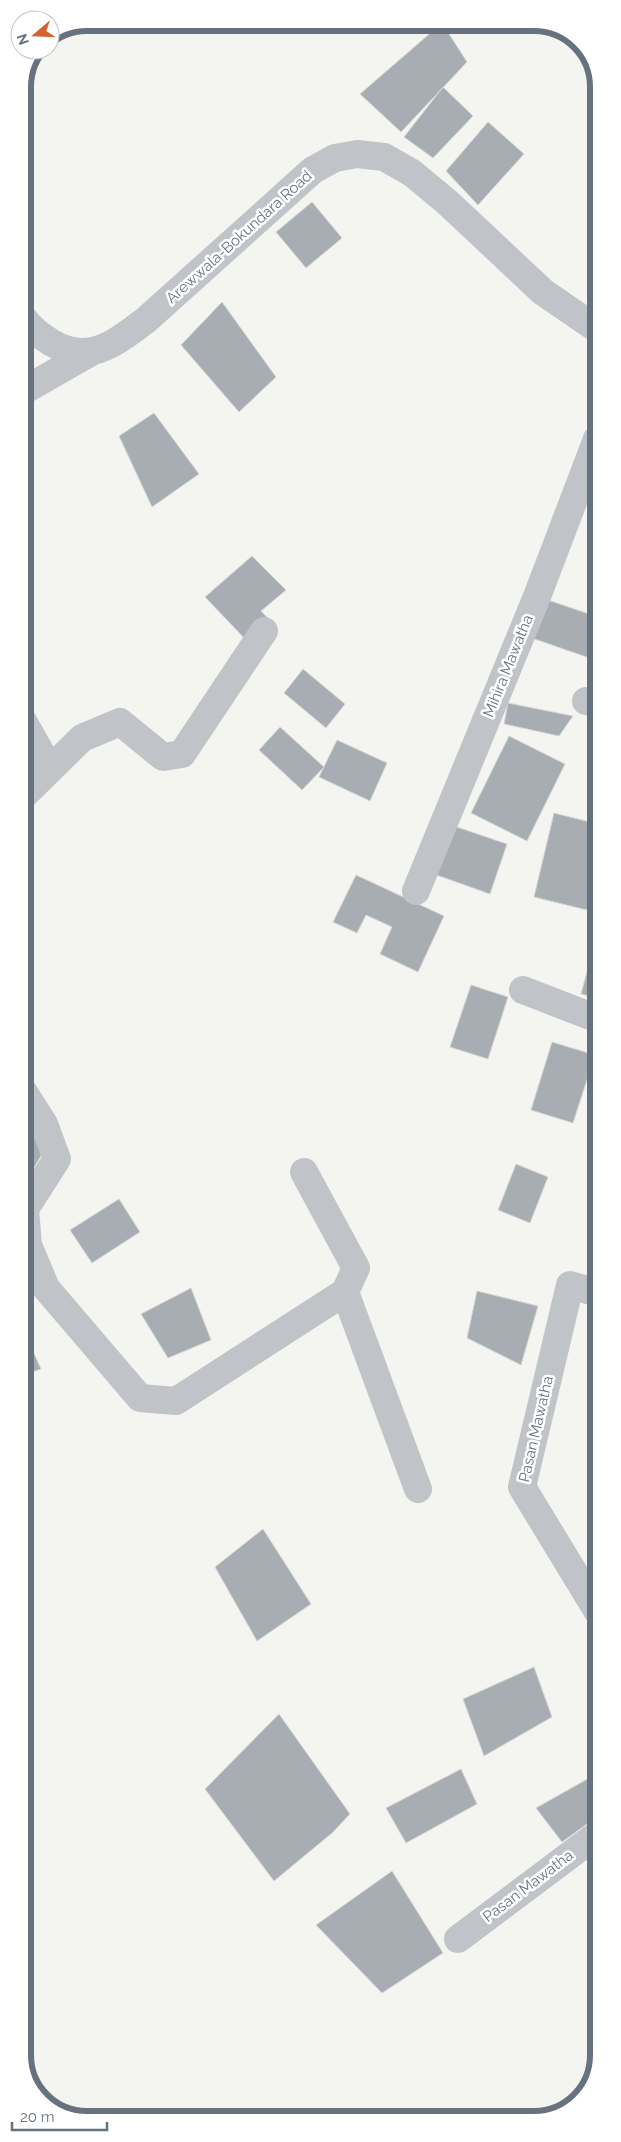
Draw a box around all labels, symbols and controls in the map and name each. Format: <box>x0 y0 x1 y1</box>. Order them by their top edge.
north arrow <box>10 10 60 60</box>
text: N <box>13 32 32 47</box>
street label: Arewwala-Bokundara Road <box>162 167 316 307</box>
street label: Mihira Mawatha <box>479 612 537 720</box>
street label: Pasan Mawatha <box>515 1374 557 1484</box>
street label: Pasan Mawatha <box>479 1846 577 1926</box>
scale bar <box>12 2100 108 2132</box>
text: 20 m <box>20 2108 55 2126</box>

